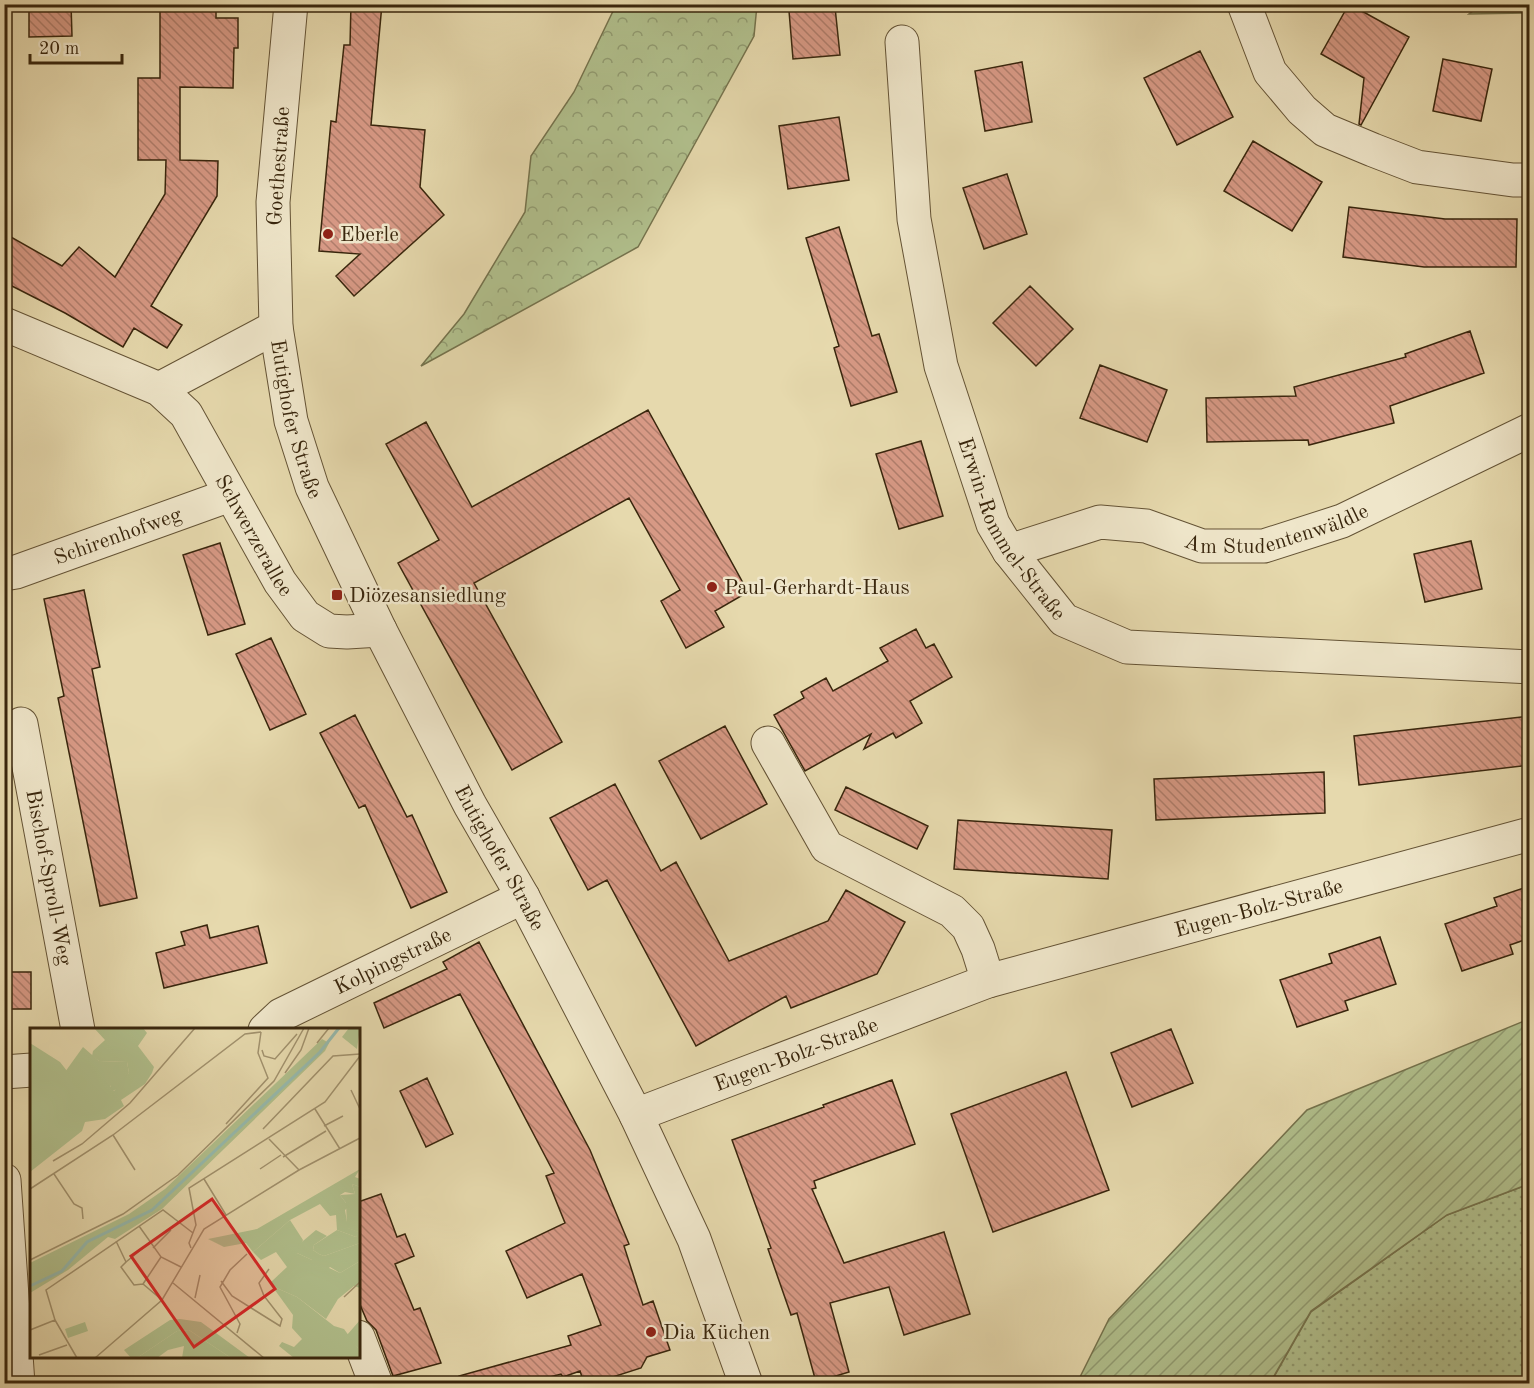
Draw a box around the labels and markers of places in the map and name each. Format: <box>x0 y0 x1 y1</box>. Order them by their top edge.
place label: Eberle <box>340 225 399 246</box>
marker: Eberle <box>321 227 335 241</box>
place label: Paul-Gerhardt-Haus <box>724 578 910 599</box>
marker: Paul-Gerhardt-Haus <box>705 580 719 594</box>
place label: Diözesansiedlung <box>349 586 507 607</box>
marker: Diözesansiedlung <box>330 588 344 602</box>
place label: Dia Küchen <box>663 1323 770 1344</box>
marker: Dia Küchen <box>644 1325 658 1339</box>

